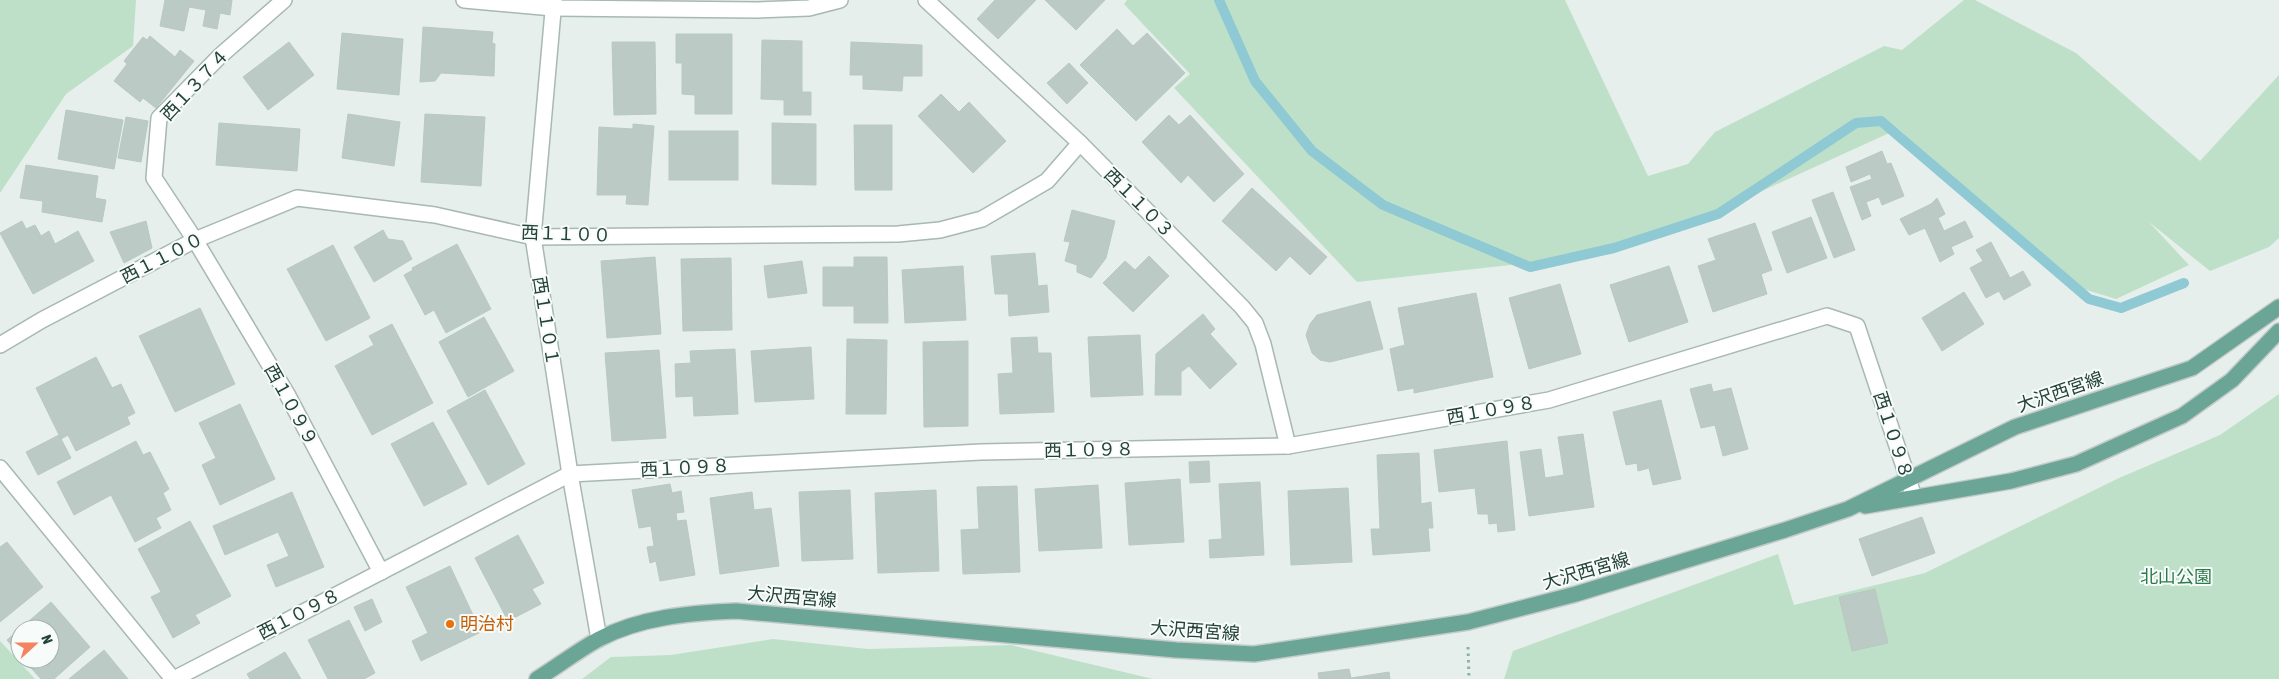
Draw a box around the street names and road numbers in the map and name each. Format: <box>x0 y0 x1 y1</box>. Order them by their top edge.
street label: 西１３７４ <box>156 45 233 125</box>
street label: 西１１０３ <box>1100 163 1179 242</box>
street label: 西１１００ <box>521 221 611 246</box>
street label: 西１１００ <box>117 228 207 287</box>
street label: 西１１０１ <box>529 275 564 367</box>
street label: 西１０９９ <box>260 360 322 449</box>
street label: 大沢西宮線 <box>2014 367 2106 416</box>
street label: 西１０９８ <box>1870 389 1917 481</box>
street label: 西１０９８ <box>1445 391 1537 428</box>
street label: 西１０９８ <box>1044 438 1134 461</box>
street label: 西１０９８ <box>639 455 730 480</box>
street label: 大沢西宮線 <box>1540 548 1632 593</box>
street label: 大沢西宮線 <box>746 582 838 611</box>
street label: 西１０９８ <box>254 584 344 643</box>
street label: 大沢西宮線 <box>1149 617 1241 644</box>

